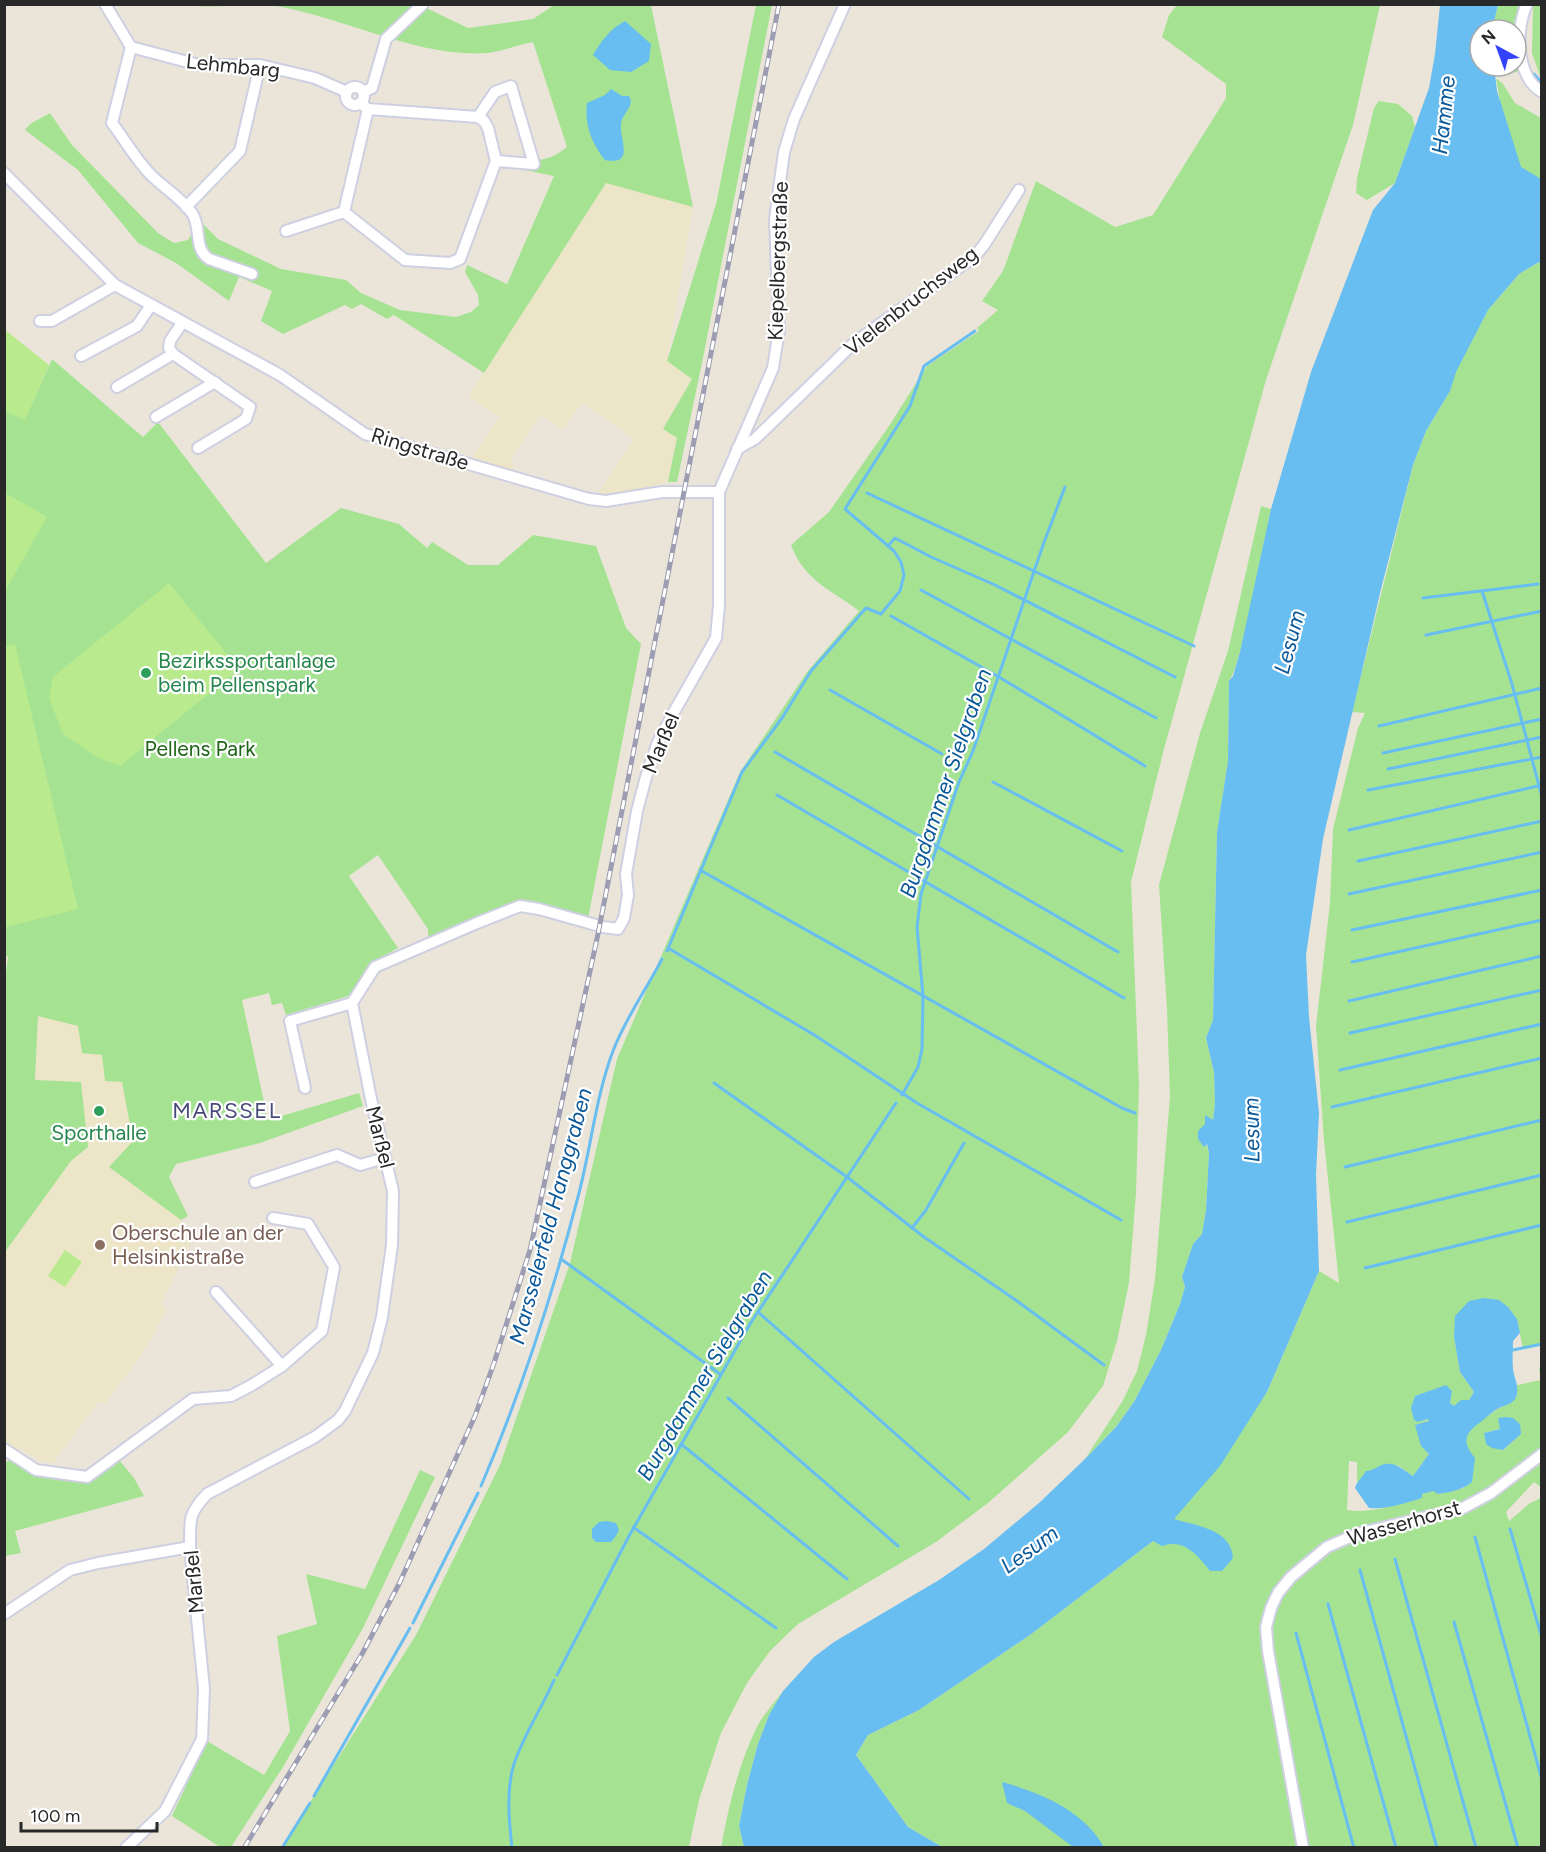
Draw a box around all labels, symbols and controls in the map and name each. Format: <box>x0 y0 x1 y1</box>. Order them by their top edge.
north arrow <box>1468 18 1528 78</box>
text: N <box>1478 26 1499 48</box>
street label: Lehmbarg <box>185 48 281 83</box>
water label: Hamme <box>1426 74 1461 156</box>
street label: Kiepelbergstraße <box>762 181 793 341</box>
street label: Vielenbruchsweg <box>839 241 982 361</box>
street label: Ringstraße <box>368 422 472 475</box>
water label: Lesum <box>1268 607 1311 677</box>
place label: Bezirkssportanlage beim Pellenspark <box>158 648 335 697</box>
water label: Burgdammer Sielgraben <box>894 665 997 901</box>
marker: Bezirkssportanlage beim Pellenspark <box>139 666 153 680</box>
street label: Marßel <box>637 709 684 777</box>
park label: Pellens Park <box>145 736 256 761</box>
water label: Marsselerfeld Hanggraben <box>503 1085 598 1347</box>
district label: MARSSEL <box>172 1097 282 1124</box>
water label: Lesum <box>1237 1097 1266 1163</box>
street label: Marßel <box>361 1103 400 1171</box>
marker: Sporthalle <box>92 1104 106 1118</box>
place label: Sporthalle <box>51 1120 147 1145</box>
place label: Oberschule an der Helsinkistraße <box>112 1220 284 1269</box>
marker: Oberschule an der Helsinkistraße <box>93 1238 107 1252</box>
water label: Burgdammer Sielgraben <box>631 1265 778 1485</box>
street label: Wasserhorst <box>1344 1494 1464 1551</box>
water label: Lesum <box>995 1519 1064 1579</box>
street label: Marßel <box>178 1549 209 1615</box>
scale bar <box>21 1795 158 1833</box>
text: 100 m <box>30 1805 80 1827</box>

